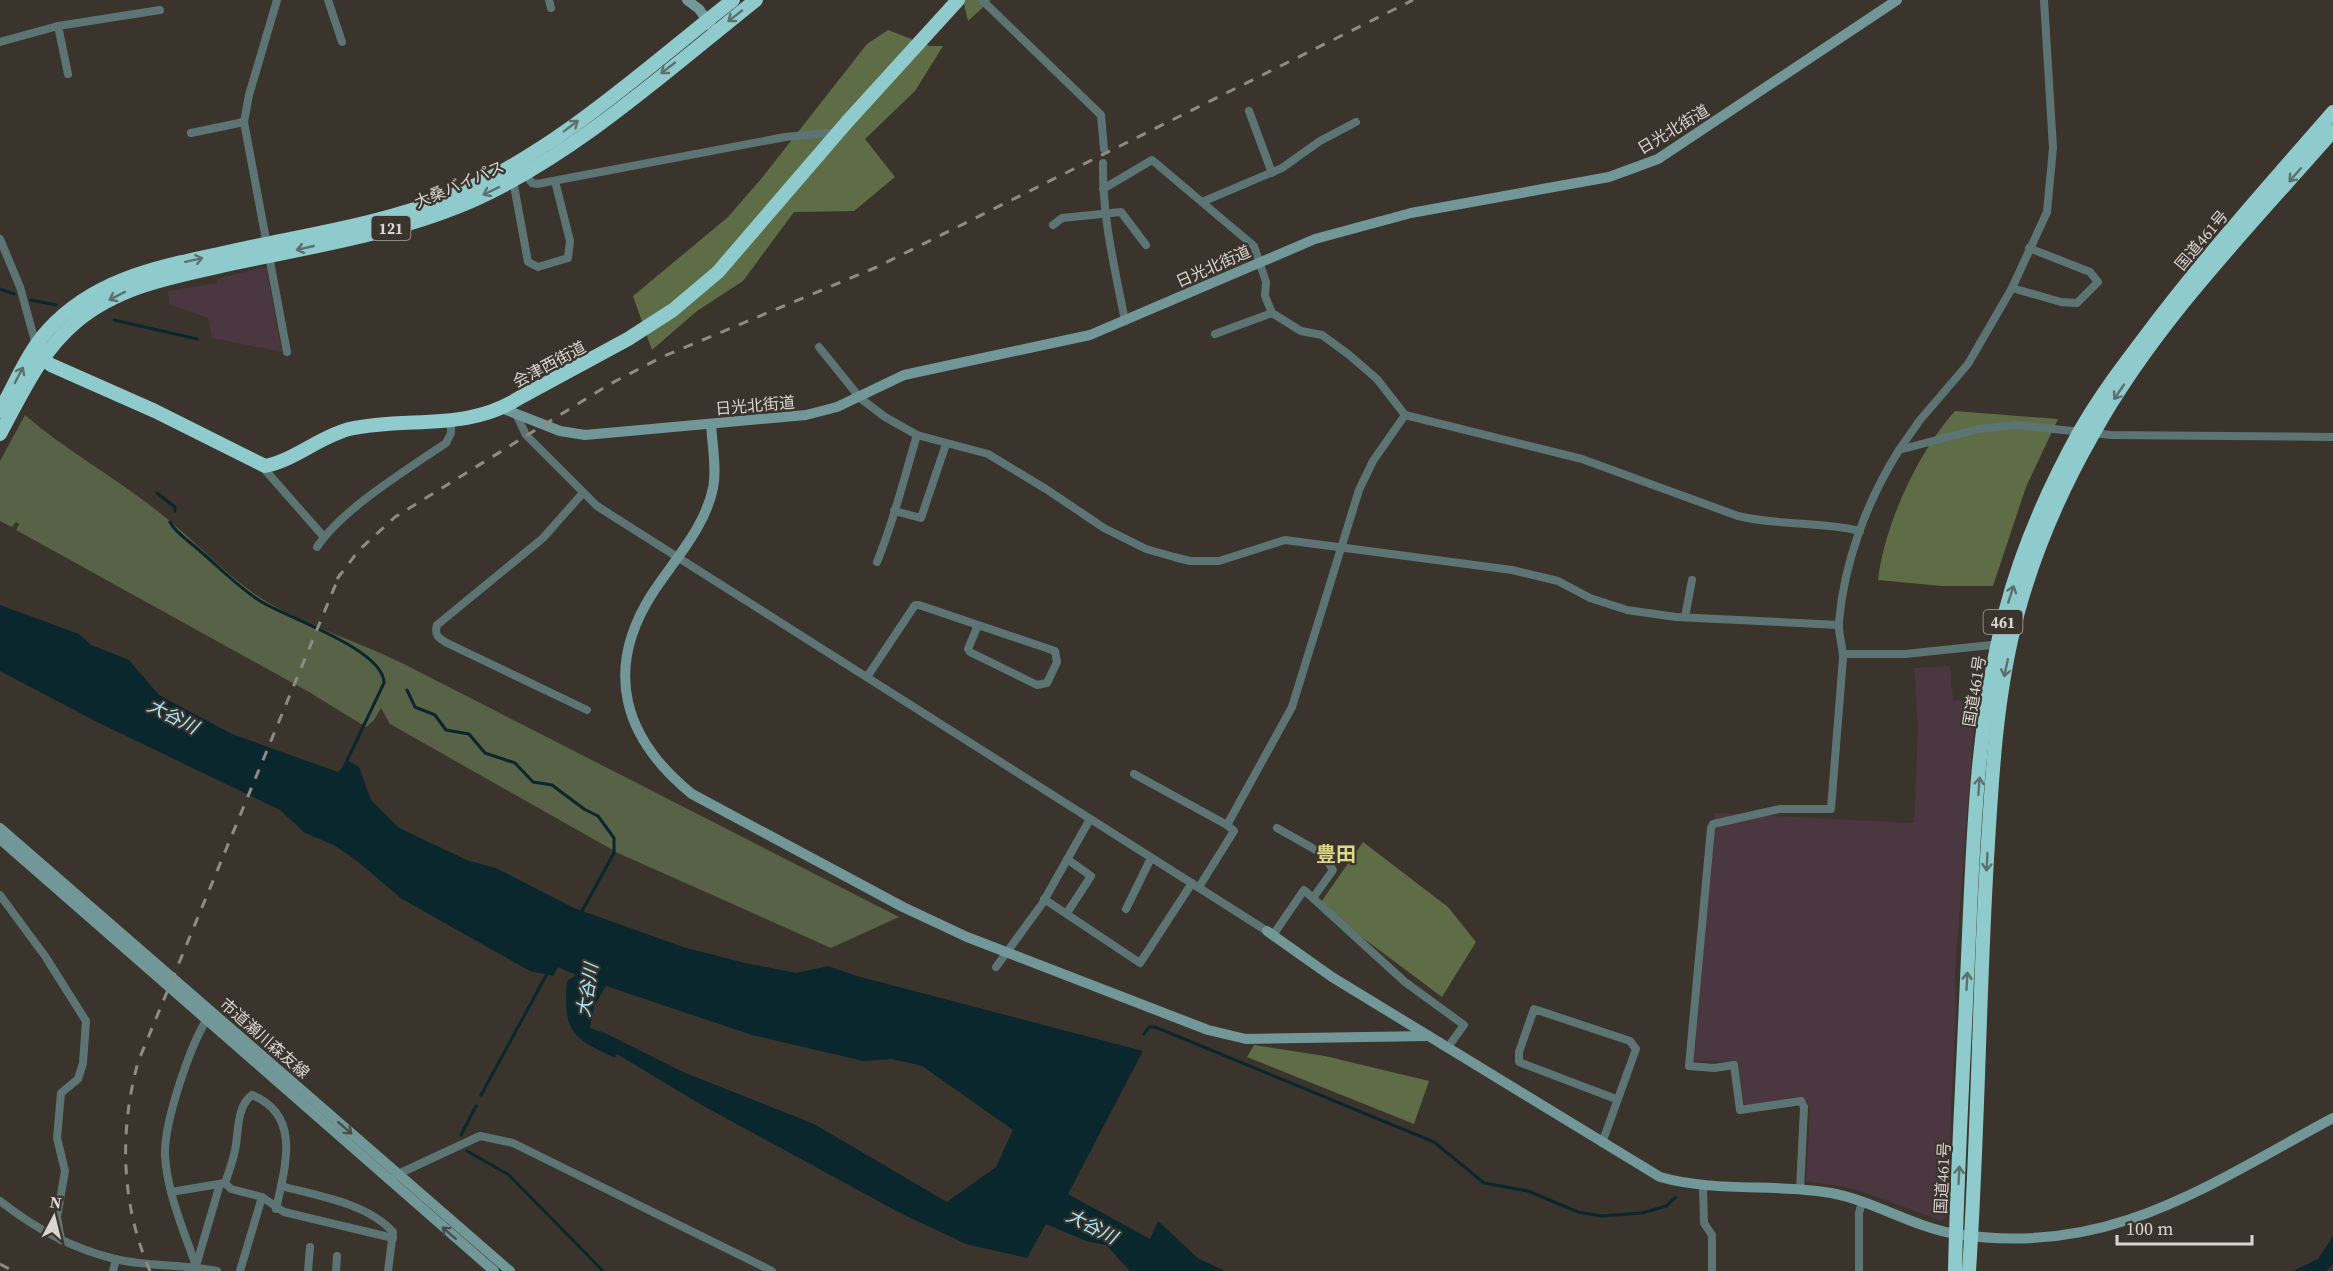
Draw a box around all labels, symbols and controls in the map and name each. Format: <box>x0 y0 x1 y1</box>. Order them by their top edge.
one-way arrow <box>727 10 743 23</box>
one-way arrow <box>661 62 677 75</box>
street label: 日光北街道 <box>1633 99 1713 159</box>
one-way arrow <box>563 120 579 132</box>
street label: 大桑バイパス <box>411 155 507 213</box>
one-way arrow <box>2288 167 2302 183</box>
one-way arrow <box>483 186 501 198</box>
street label: 国道461号 <box>2169 205 2233 275</box>
road number: 121 <box>372 216 410 240</box>
street label: 日光北街道 <box>1172 240 1254 292</box>
one-way arrow <box>296 242 315 254</box>
one-way arrow <box>184 253 203 265</box>
one-way arrow <box>109 290 126 302</box>
street label: 会津西街道 <box>509 336 589 392</box>
one-way arrow <box>14 367 25 385</box>
one-way arrow <box>2113 383 2125 400</box>
street label: 日光北街道 <box>714 391 796 419</box>
one-way arrow <box>2006 585 2017 604</box>
road number: 461 <box>1984 610 2022 634</box>
street label: 国道461号 <box>1958 654 1990 728</box>
one-way arrow <box>2000 658 2011 677</box>
water label: 大谷川 <box>143 693 205 740</box>
one-way arrow <box>1974 776 1985 796</box>
district label: 豊田 <box>1316 840 1356 868</box>
one-way arrow <box>1981 851 1992 871</box>
water label: 大谷川 <box>570 959 604 1019</box>
one-way arrow <box>1962 971 1973 991</box>
street label: 市道瀬川森友線 <box>216 993 314 1083</box>
one-way arrow <box>337 1121 352 1135</box>
street label: 国道461号 <box>1929 1141 1955 1215</box>
one-way arrow <box>1953 1166 1964 1186</box>
north arrow <box>24 1187 84 1247</box>
text: N <box>49 1190 63 1214</box>
water label: 大谷川 <box>1062 1203 1124 1250</box>
scale bar <box>2117 1208 2252 1246</box>
text: 100 m <box>2126 1216 2173 1241</box>
one-way arrow <box>442 1226 457 1240</box>

